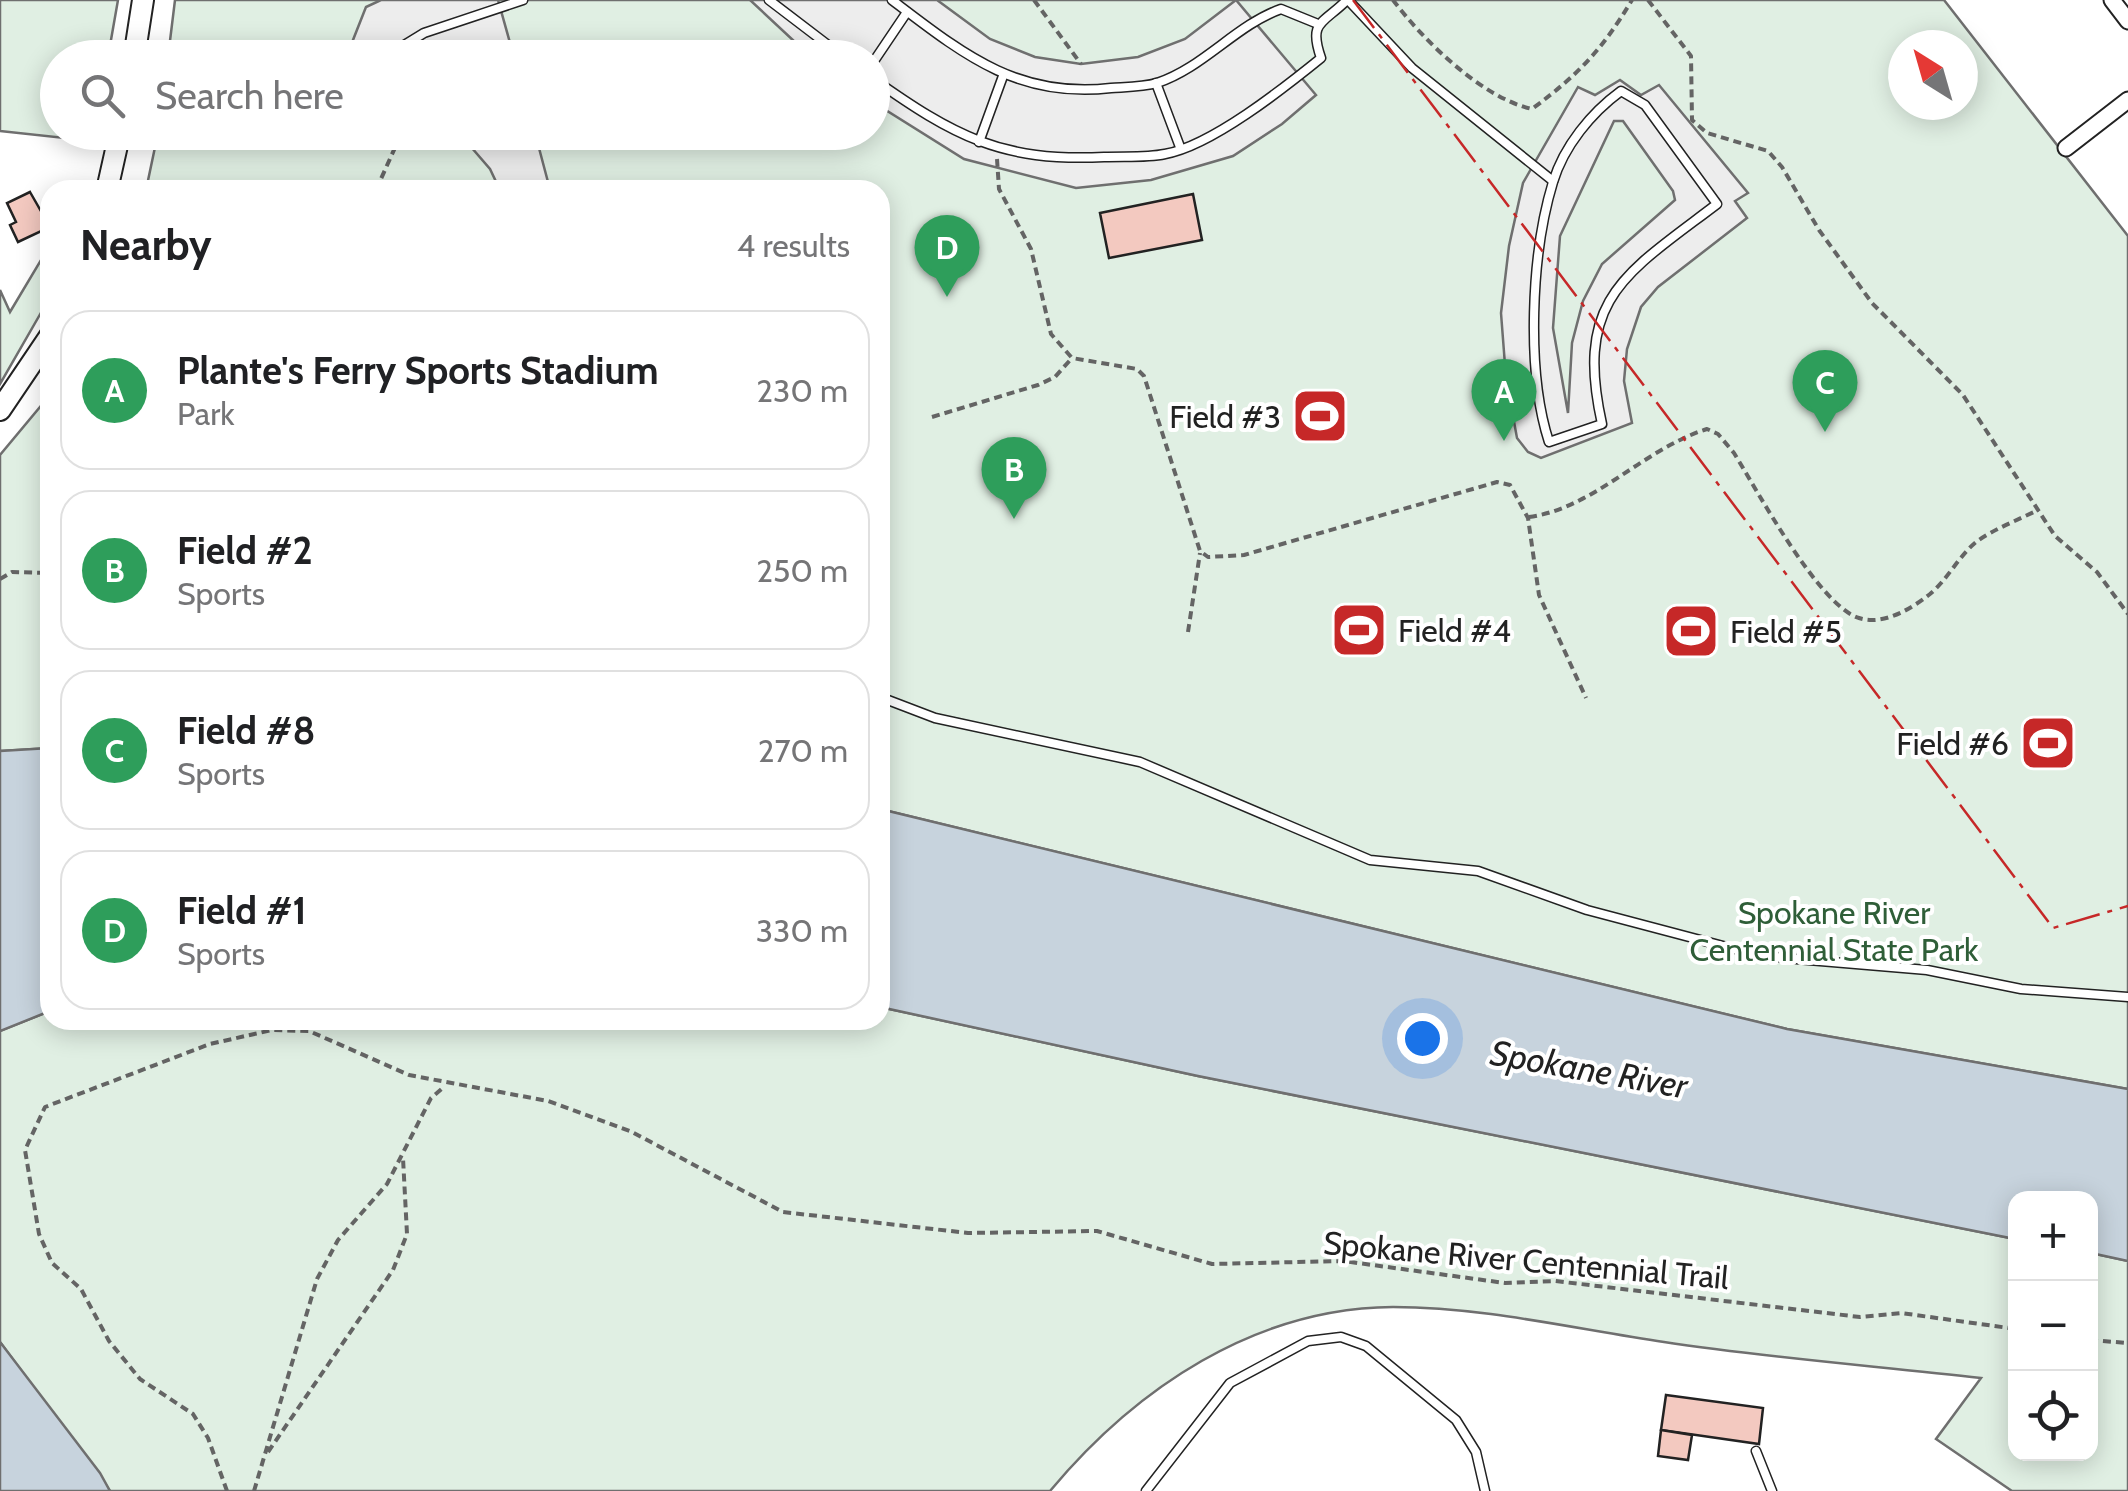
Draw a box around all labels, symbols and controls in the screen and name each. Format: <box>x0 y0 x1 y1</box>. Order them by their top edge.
north arrow <box>1888 30 1978 120</box>
search box <box>40 40 890 150</box>
icon: search <box>75 68 130 123</box>
text: Search here <box>155 72 344 119</box>
pin: D <box>914 214 980 297</box>
text: Nearby <box>80 219 212 271</box>
text: 4 results <box>737 226 850 265</box>
text: Plante's Ferry Sports Stadium <box>177 347 658 394</box>
pin: C <box>1792 350 1858 432</box>
pin: A <box>1472 358 1536 441</box>
text: A <box>104 371 125 410</box>
text: 230 m <box>756 371 848 410</box>
sports icon: Field #3 <box>1290 386 1350 446</box>
text: Park <box>177 394 235 433</box>
place label: Field #3 <box>1169 397 1281 436</box>
pin: B <box>982 436 1046 519</box>
text: Field #2 <box>177 527 313 574</box>
text: B <box>104 551 125 590</box>
text: 250 m <box>756 551 848 590</box>
text: Sports <box>177 574 265 613</box>
sports icon: Field #4 <box>1329 600 1389 660</box>
sports icon: Field #5 <box>1661 601 1721 661</box>
place label: Field #4 <box>1398 611 1511 650</box>
place label: Field #5 <box>1730 612 1842 651</box>
text: Field #8 <box>177 707 315 754</box>
sports icon: Field #6 <box>2018 713 2078 773</box>
place label: Field #6 <box>1896 724 2009 763</box>
text: C <box>105 731 124 770</box>
text: 270 m <box>758 731 848 770</box>
text: Sports <box>177 754 265 793</box>
text: Field #1 <box>177 887 306 934</box>
park label: Spokane River Centennial State Park <box>1690 893 1979 969</box>
text: D <box>103 911 126 950</box>
text: 330 m <box>756 911 848 950</box>
text: Sports <box>177 934 265 973</box>
your location <box>1397 1013 1448 1064</box>
water label: Spokane River <box>1487 1031 1692 1108</box>
map controls <box>2008 1191 2098 1461</box>
button: + <box>2008 1191 2098 1281</box>
street label: Spokane River Centennial Trail <box>1322 1223 1731 1297</box>
button: − <box>2008 1281 2098 1371</box>
button: locate <box>2008 1371 2098 1461</box>

